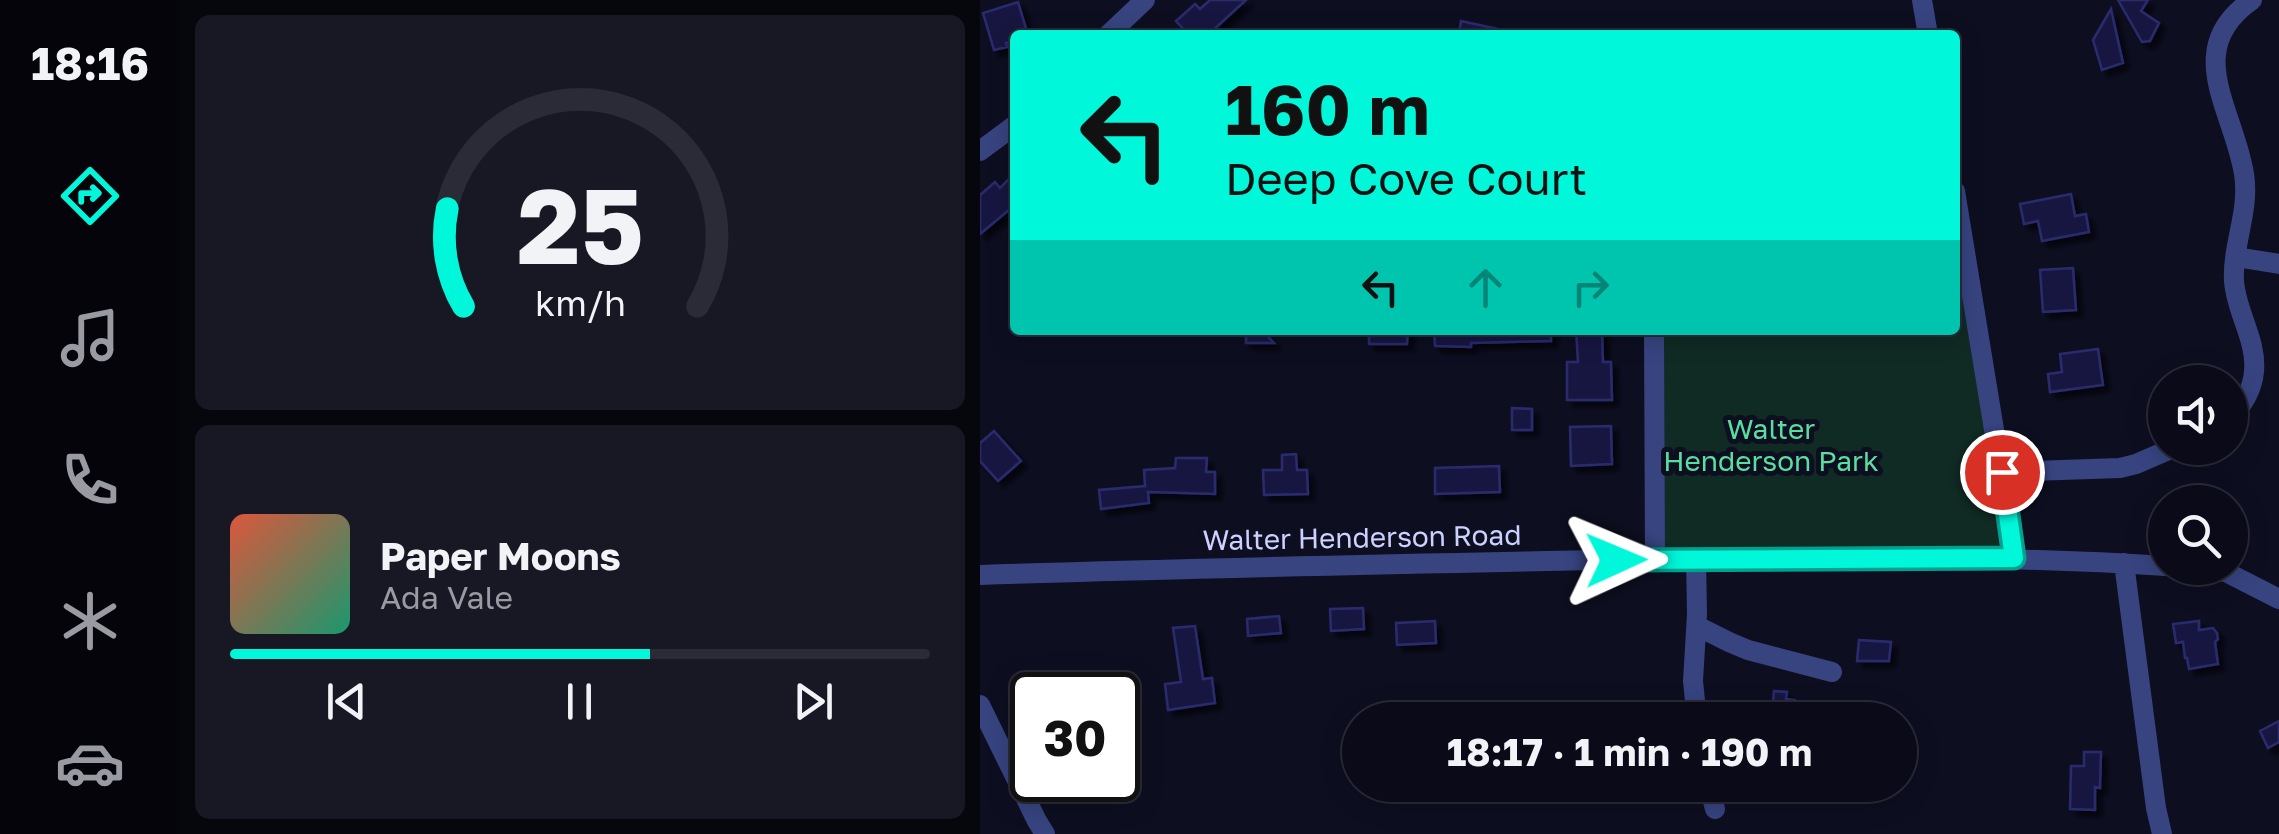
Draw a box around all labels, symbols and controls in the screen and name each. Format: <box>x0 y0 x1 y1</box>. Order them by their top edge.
text: 18:16 <box>31 36 149 90</box>
text: 160 m <box>1225 66 1430 150</box>
icon: left <box>1060 70 1190 200</box>
text: Deep Cove Court <box>1225 151 1587 205</box>
icon: directions <box>55 161 125 231</box>
text: 25 <box>517 162 643 287</box>
icon: left <box>1353 260 1408 315</box>
icon: ahead <box>1458 260 1513 315</box>
icon: right <box>1563 260 1618 315</box>
text: km/h <box>535 281 625 324</box>
icon: music <box>55 303 125 373</box>
map controls <box>2148 365 2248 585</box>
button: sound <box>2148 365 2248 465</box>
park label: Walter Henderson Park <box>1663 412 1879 477</box>
pin <box>1960 430 2045 515</box>
icon: phone <box>55 445 125 515</box>
icon: arrive <box>1975 445 2030 500</box>
button: search <box>2148 485 2248 585</box>
position arrow <box>1564 508 1668 612</box>
street label: Walter Henderson Road <box>1202 518 1522 556</box>
text: Paper Moons <box>380 533 621 578</box>
text: Ada Vale <box>380 578 513 616</box>
icon: climate <box>55 586 125 656</box>
speed limit sign: 30 <box>1010 672 1140 802</box>
icon: previous <box>319 674 374 729</box>
icon: pause <box>552 674 607 729</box>
icon: next <box>786 674 841 729</box>
icon: car <box>55 728 125 798</box>
text: 18:17 · 1 min · 190 m <box>1447 729 1812 774</box>

